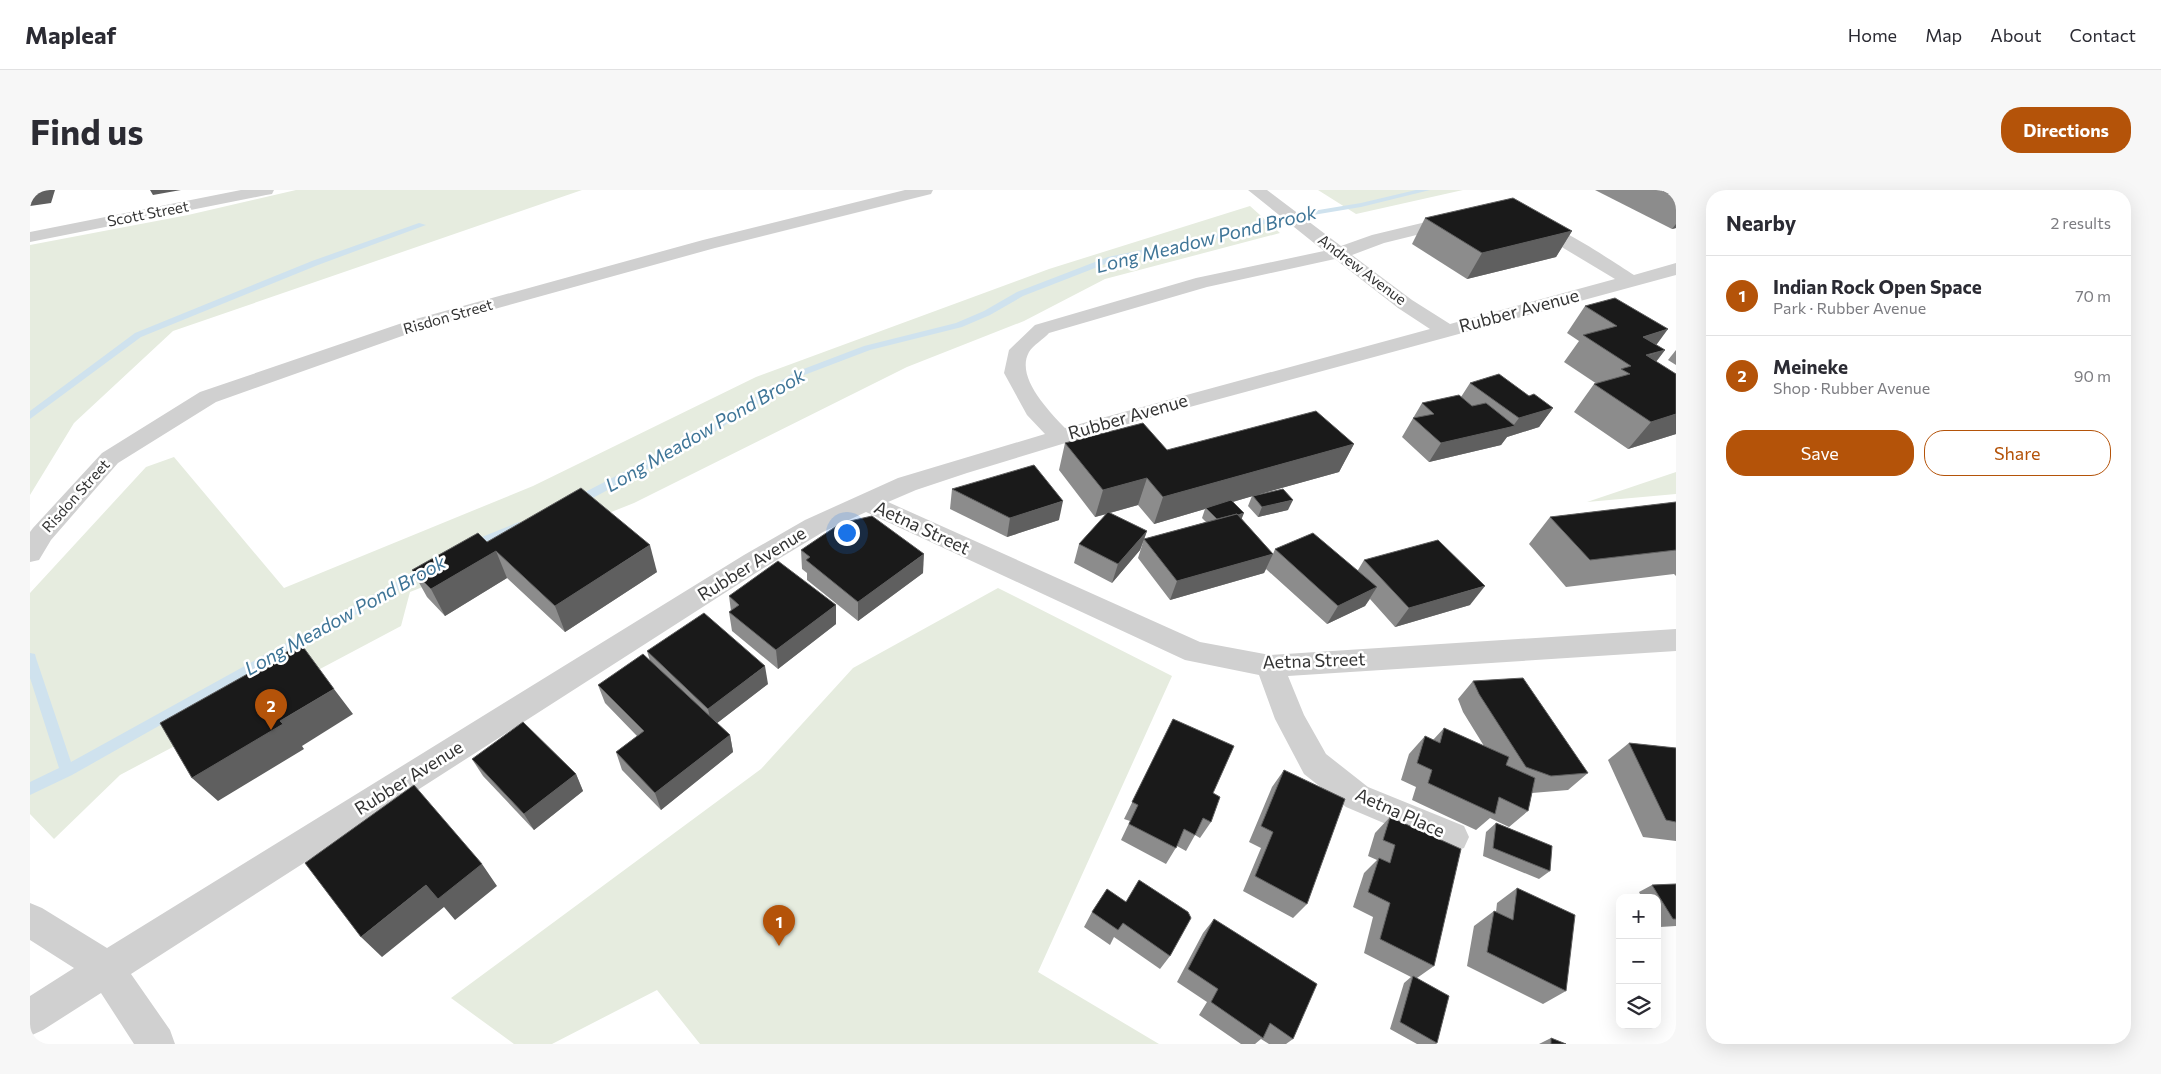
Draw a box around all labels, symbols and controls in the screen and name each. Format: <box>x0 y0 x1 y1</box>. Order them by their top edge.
text: Mapleaf <box>25 20 116 49</box>
text: Home <box>1848 24 1897 46</box>
text: Map <box>1925 24 1962 46</box>
text: About <box>1990 24 2042 46</box>
text: Contact <box>2070 24 2136 46</box>
button: Directions <box>2001 107 2131 153</box>
text: Find us <box>30 109 144 152</box>
street label: Scott Street <box>106 196 190 230</box>
water label: Long Meadow Pond Brook <box>1093 200 1319 277</box>
text: Nearby <box>1726 210 1796 235</box>
text: 2 results <box>2050 213 2111 232</box>
street label: Andrew Avenue <box>1315 230 1410 308</box>
text: Indian Rock Open Space <box>1773 275 1982 298</box>
street label: Rubber Avenue <box>1456 283 1581 337</box>
text: 1 <box>1738 286 1746 305</box>
text: 70 m <box>2075 286 2111 305</box>
street label: Risdon Street <box>401 295 495 337</box>
text: Park · Rubber Avenue <box>1773 298 1926 317</box>
text: Meineke <box>1773 355 1848 378</box>
water label: Long Meadow Pond Brook <box>601 363 809 496</box>
text: 2 <box>1737 366 1747 385</box>
text: 90 m <box>2074 366 2111 385</box>
text: Shop · Rubber Avenue <box>1773 378 1930 397</box>
street label: Rubber Avenue <box>1065 388 1190 444</box>
button: Save <box>1726 430 1914 476</box>
button: Share <box>1924 430 2111 476</box>
street label: Risdon Street <box>38 455 113 536</box>
street label: Aetna Street <box>871 495 974 559</box>
your location <box>834 520 860 546</box>
street label: Rubber Avenue <box>693 521 810 605</box>
water label: Long Meadow Pond Brook <box>240 549 450 680</box>
street label: Aetna Street <box>1262 647 1366 673</box>
pin: 2 <box>255 689 287 730</box>
street label: Rubber Avenue <box>350 735 467 819</box>
street label: Aetna Place <box>1352 783 1449 842</box>
map controls <box>1616 894 1661 1029</box>
button: + <box>1616 894 1661 939</box>
pin: 1 <box>763 905 795 946</box>
button: − <box>1616 939 1661 984</box>
button: layers <box>1616 984 1661 1029</box>

